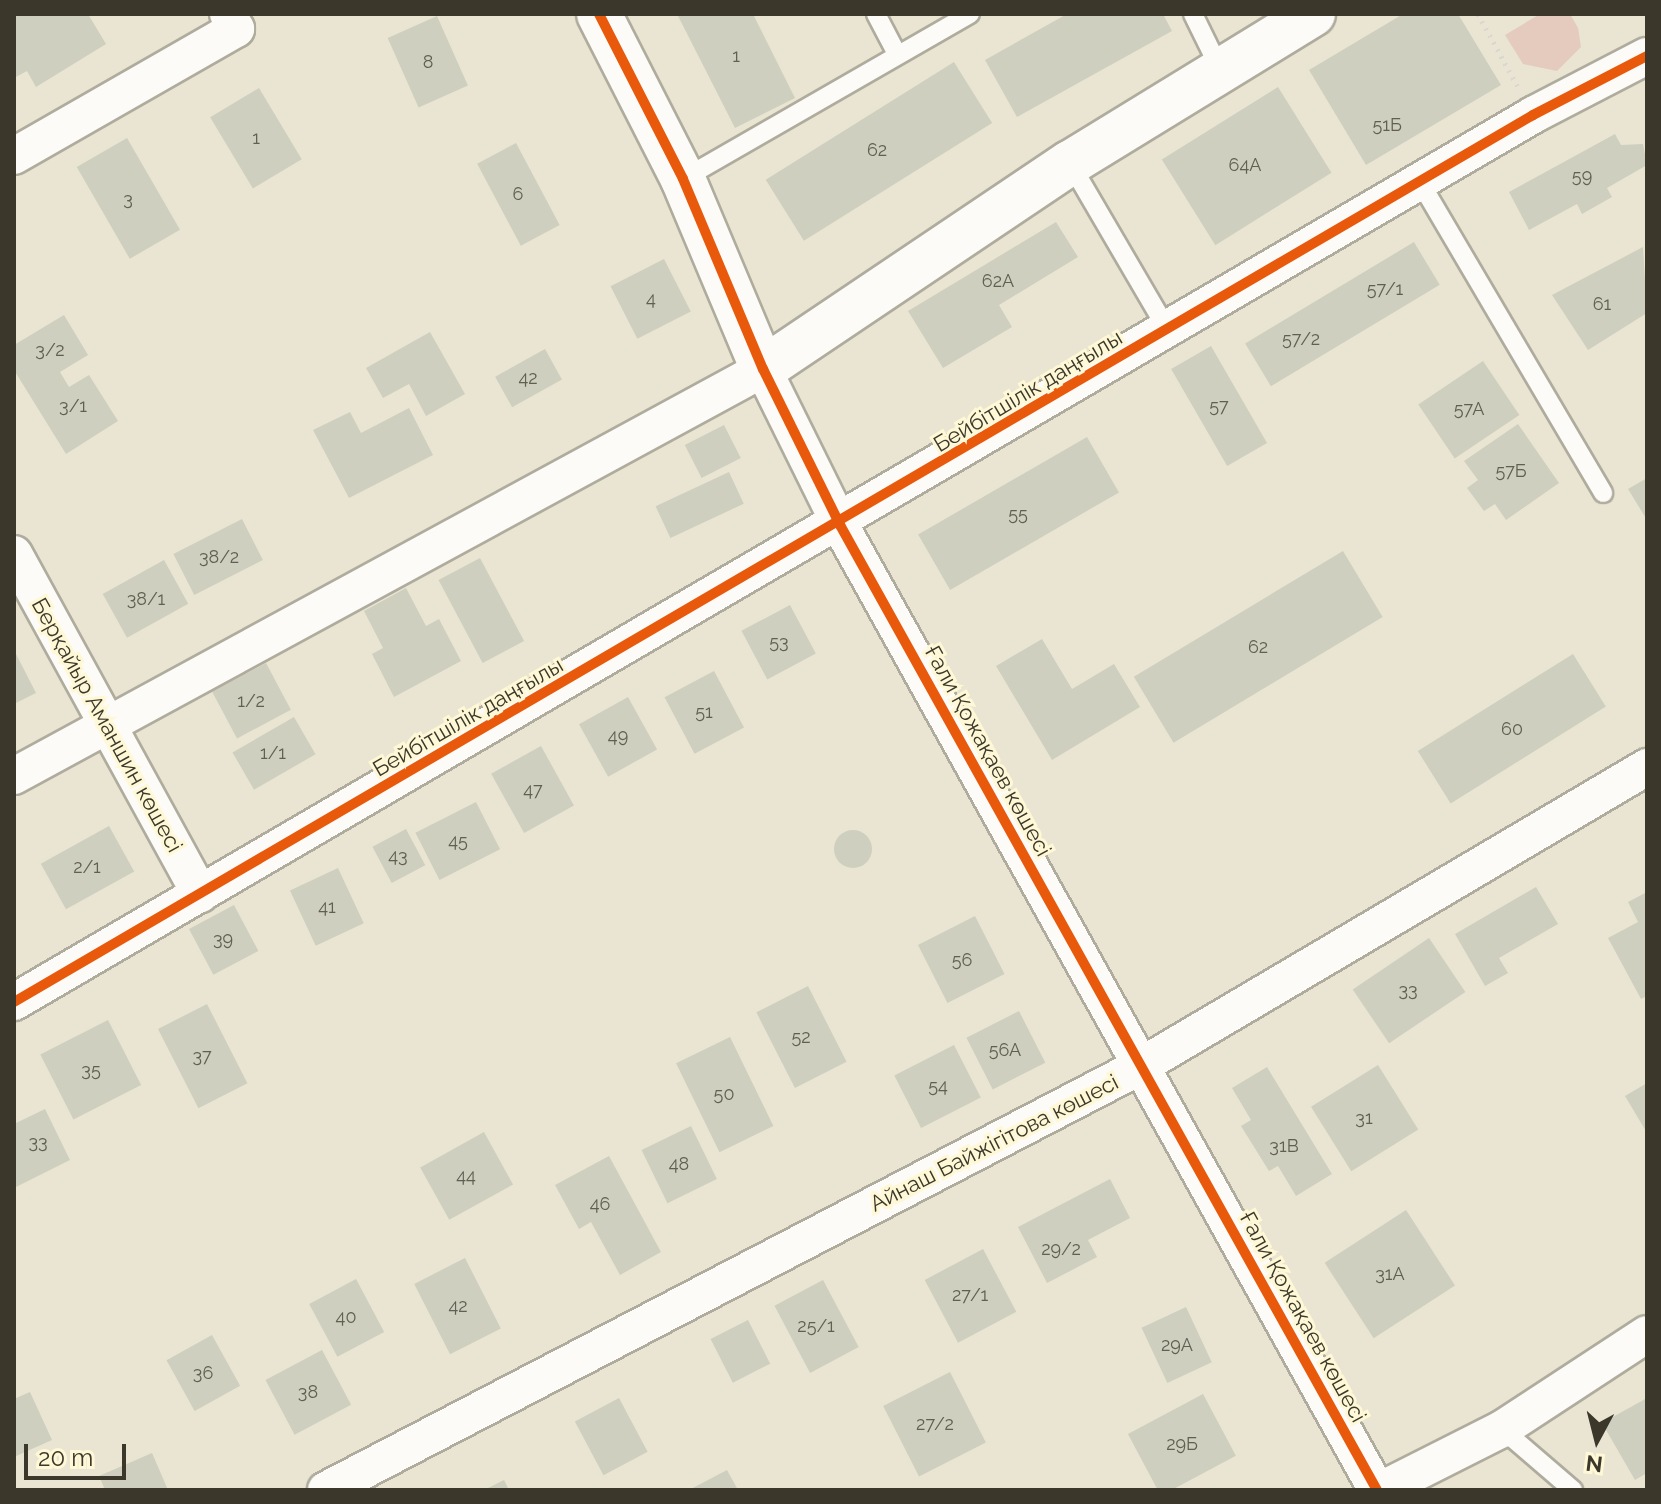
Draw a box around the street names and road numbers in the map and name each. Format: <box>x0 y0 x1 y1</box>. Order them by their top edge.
street label: Бейбітшілік даңғылы <box>929 324 1127 458</box>
street label: Берқайыр Аманшин көшесі <box>26 593 188 857</box>
street label: Ғали Қожақаев көшесі <box>919 641 1057 861</box>
street label: Бейбітшілік даңғылы <box>368 652 568 782</box>
street label: Айнаш Байжігітова көшесі <box>865 1069 1123 1217</box>
street label: Ғали Қожақаев көшесі <box>1234 1207 1372 1427</box>

